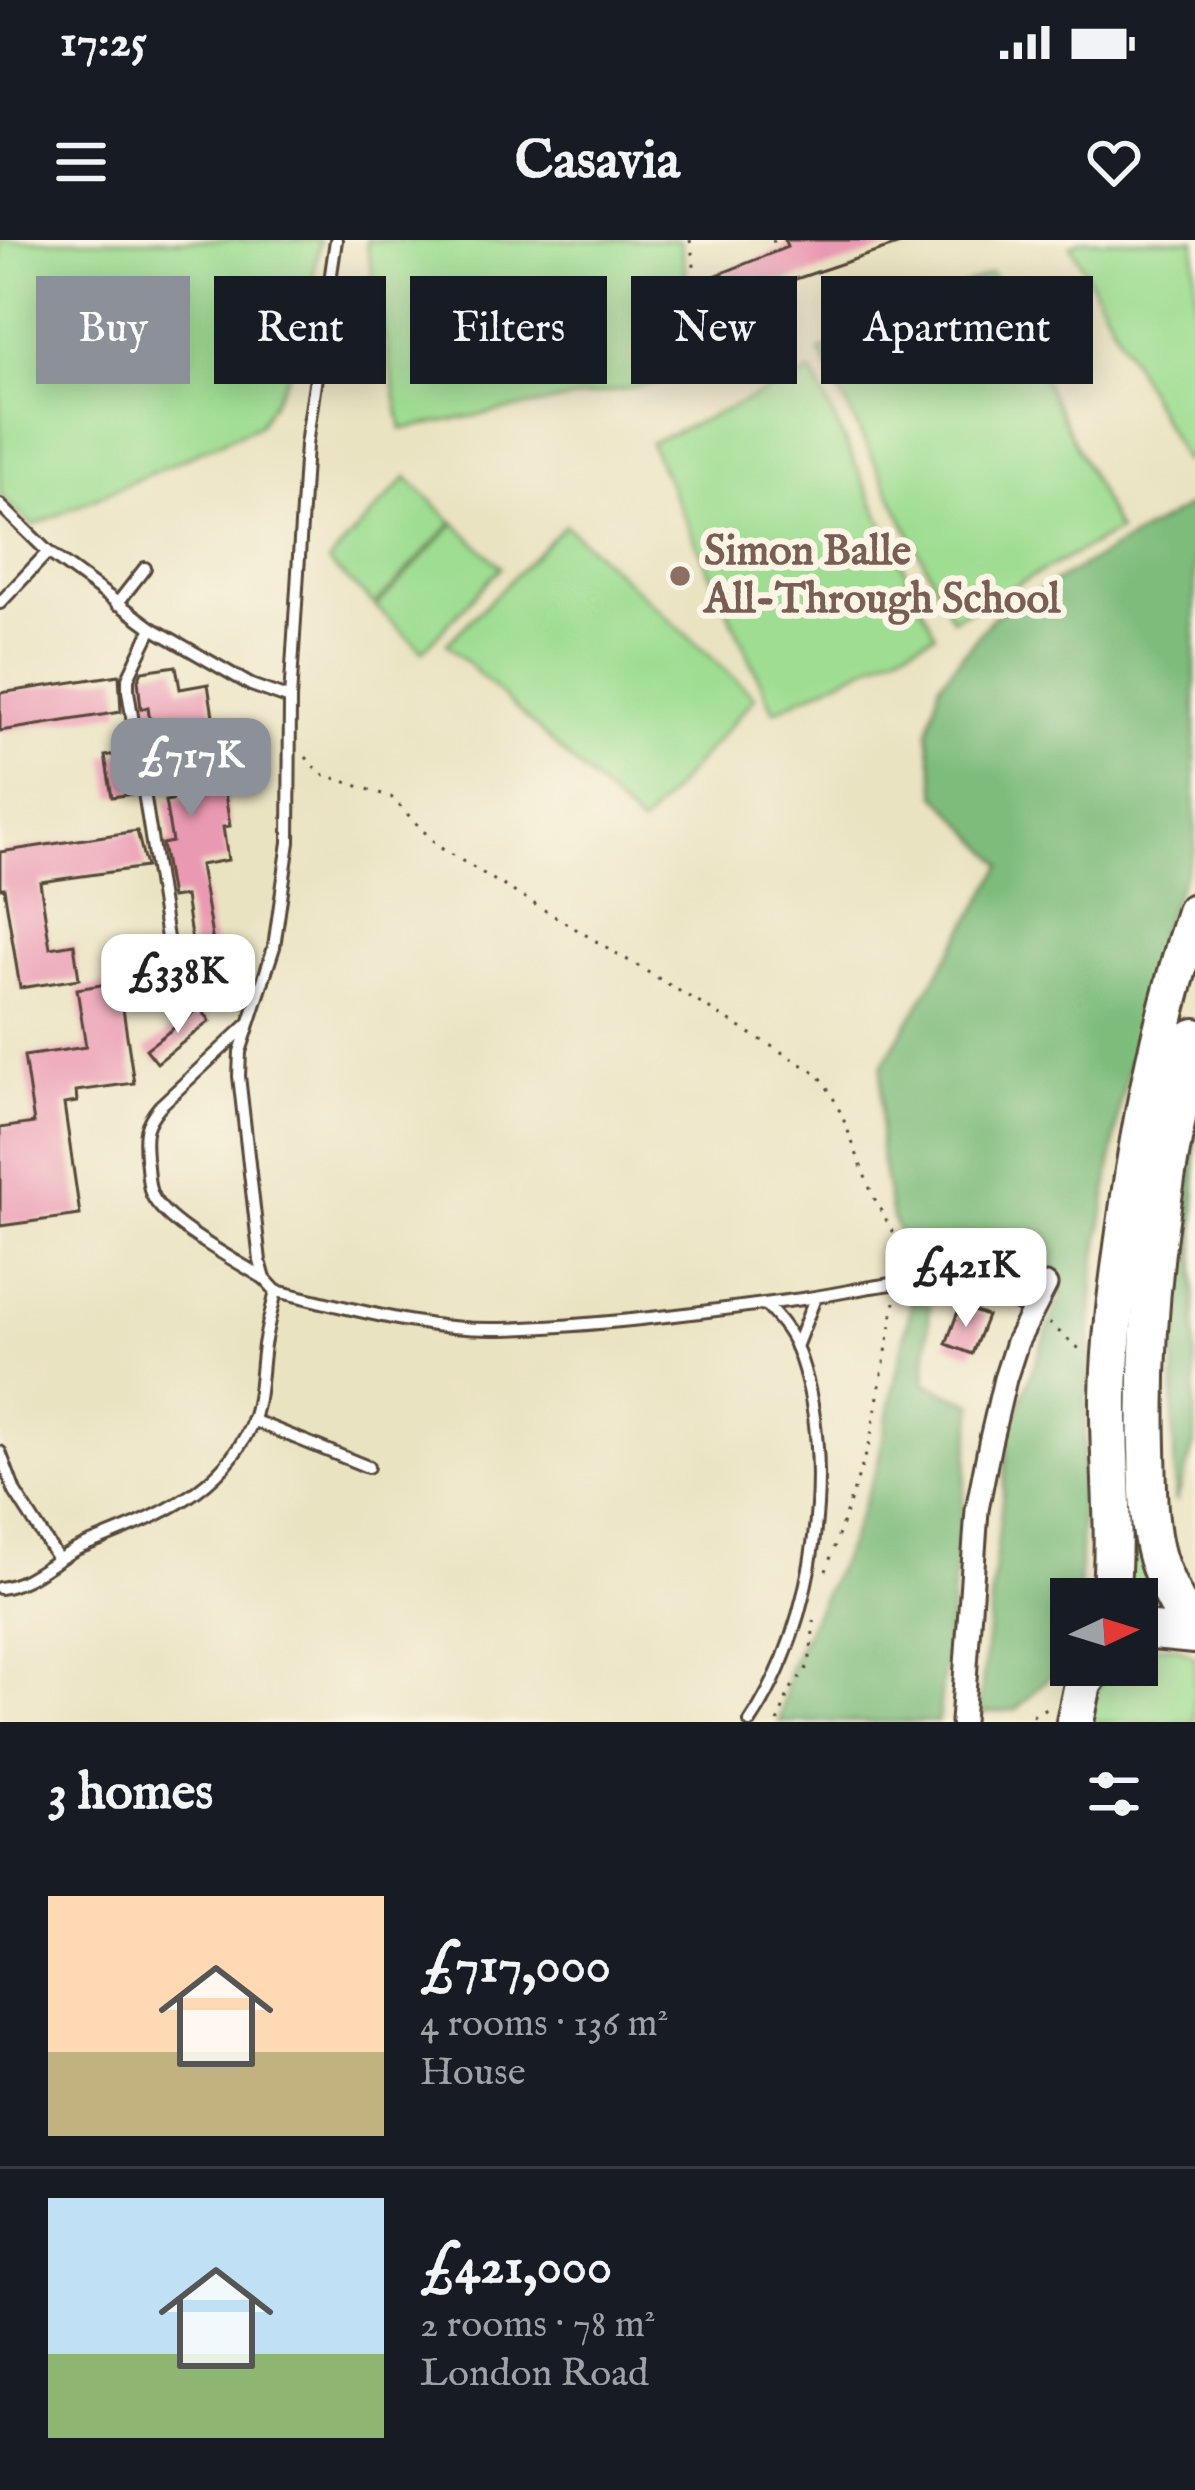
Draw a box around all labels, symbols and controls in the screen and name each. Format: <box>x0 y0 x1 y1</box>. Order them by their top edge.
text: 17:25 <box>60 14 147 71</box>
text: Casavia <box>515 128 680 197</box>
icon: menu <box>48 129 114 195</box>
icon: heart <box>1081 129 1147 195</box>
chip: Buy <box>36 276 190 384</box>
chip: Rent <box>214 276 386 384</box>
chip: Filters <box>410 276 607 384</box>
chip: New <box>631 276 797 384</box>
chip: Apartment <box>821 276 1093 384</box>
place label: Simon Balle All-Through School <box>702 526 1062 627</box>
marker: Simon Balle All-Through School <box>667 563 693 589</box>
pin: £717K <box>107 718 275 820</box>
text: £717K <box>138 732 244 781</box>
pin: £338K <box>94 934 262 1036</box>
text: £338K <box>128 948 228 997</box>
pin: £421K <box>882 1228 1050 1330</box>
text: £421K <box>912 1242 1020 1291</box>
north arrow <box>1050 1578 1158 1686</box>
map controls <box>1050 1578 1158 1686</box>
icon: filters <box>1081 1761 1147 1827</box>
text: 3 homes <box>48 1762 213 1827</box>
text: £717,000 <box>420 1935 611 2000</box>
icon: home <box>144 1944 288 2088</box>
text: 4 rooms · 136 m² <box>420 2000 669 2049</box>
text: House <box>420 2049 526 2098</box>
text: £421,000 <box>420 2236 612 2301</box>
icon: home <box>144 2246 288 2390</box>
text: 2 rooms · 78 m² <box>420 2301 656 2350</box>
text: London Road <box>420 2350 649 2399</box>

